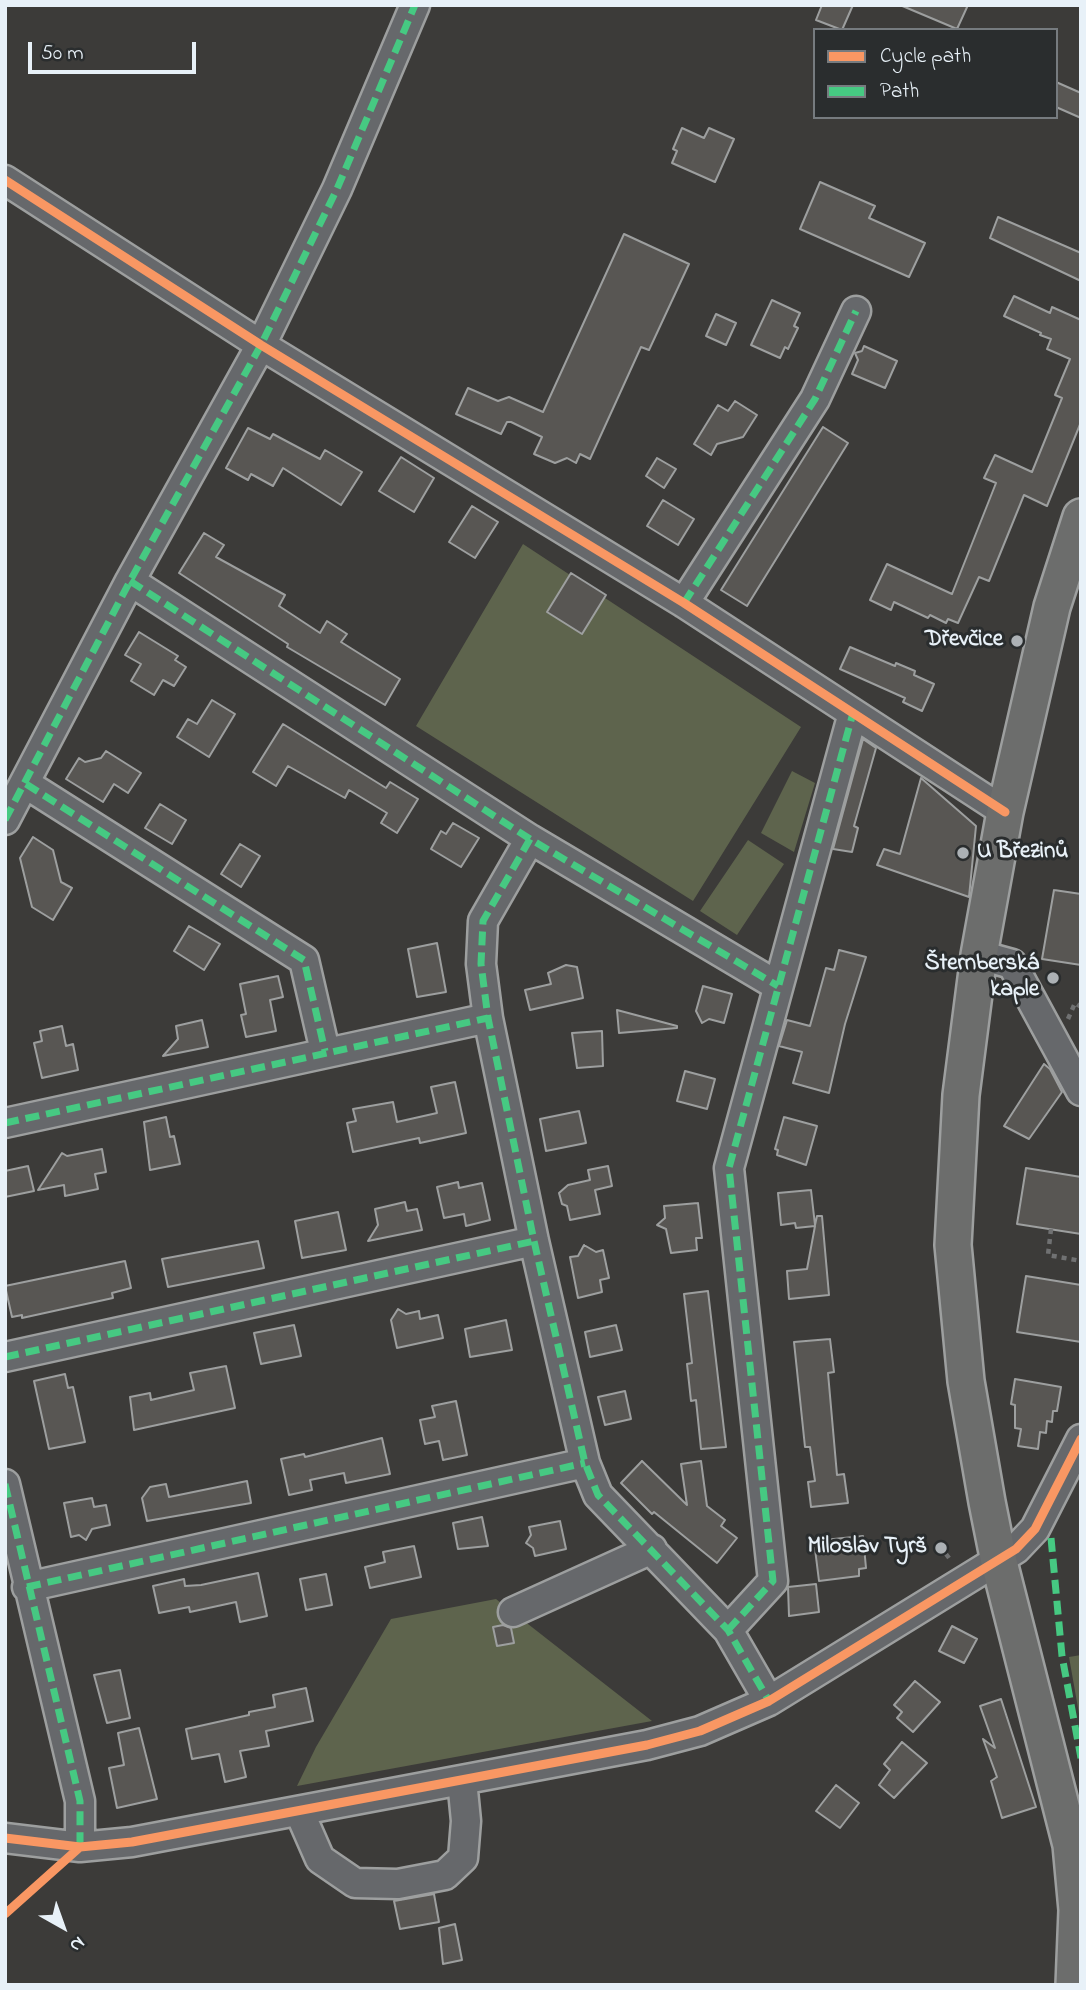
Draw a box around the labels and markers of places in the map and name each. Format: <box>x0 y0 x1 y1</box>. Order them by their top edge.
place label: Dřevčice <box>925 627 1003 655</box>
marker: Dřevčice <box>1009 633 1025 649</box>
place label: U Březinů <box>977 839 1068 867</box>
marker: U Březinů <box>955 845 971 861</box>
place label: Šternberská kaple <box>925 951 1039 1005</box>
marker: Šternberská kaple <box>1045 970 1061 986</box>
place label: Miloslav Tyrš <box>807 1534 927 1562</box>
marker: Miloslav Tyrš <box>933 1540 949 1556</box>

